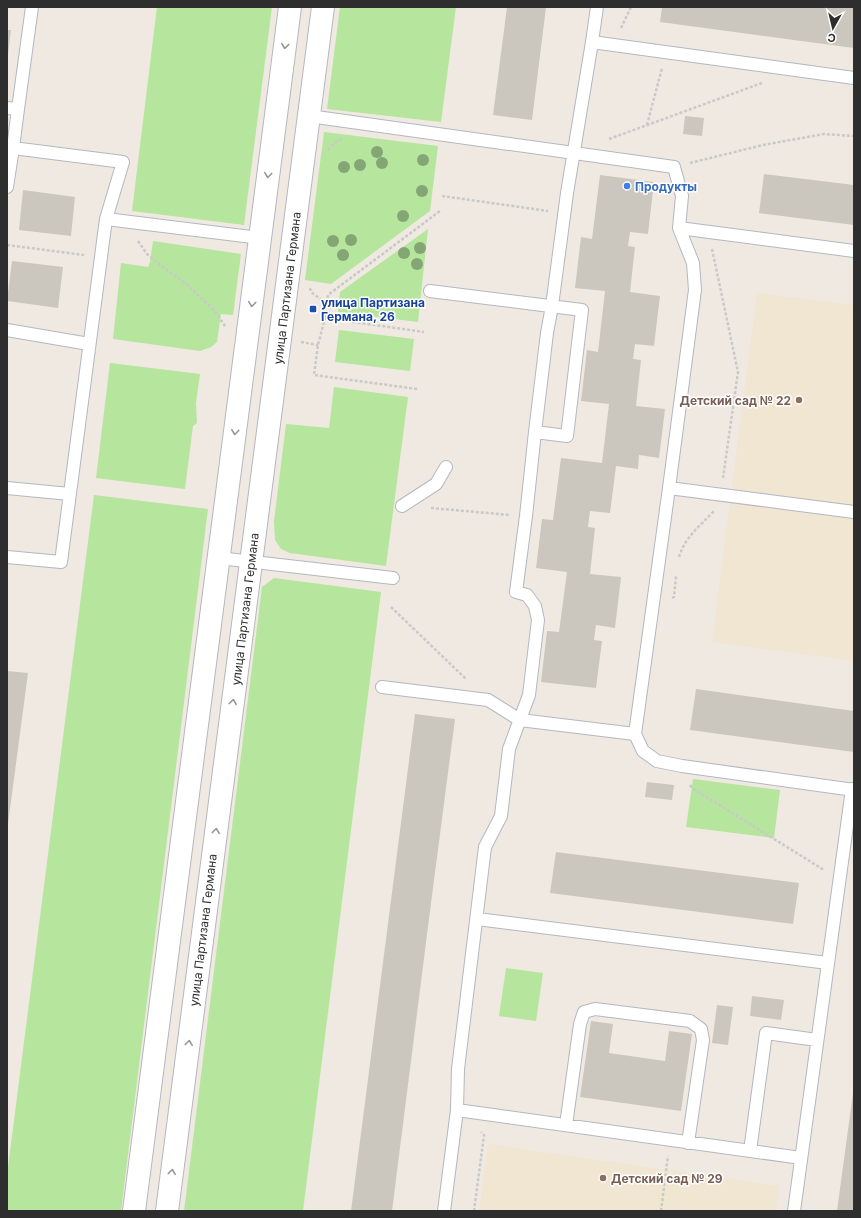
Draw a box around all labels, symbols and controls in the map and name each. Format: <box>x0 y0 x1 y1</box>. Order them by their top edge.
north arrow <box>813 8 853 48</box>
text: С <box>827 30 837 45</box>
one-way arrow <box>281 43 290 49</box>
one-way arrow <box>264 172 273 178</box>
place label: Продукты <box>635 179 697 194</box>
marker: Продукты <box>622 181 632 191</box>
street label: улица Партизана Германа <box>270 211 304 365</box>
place label: улица Партизана Германа, 26 <box>321 295 425 324</box>
one-way arrow <box>248 300 257 307</box>
marker: улица Партизана Германа, 26 <box>308 304 318 314</box>
place label: Детский сад № 22 <box>680 393 791 408</box>
marker: Детский сад № 22 <box>794 395 804 405</box>
one-way arrow <box>231 429 240 436</box>
street label: улица Партизана Германа <box>228 532 262 686</box>
one-way arrow <box>228 699 237 705</box>
one-way arrow <box>211 828 220 834</box>
street label: улица Партизана Германа <box>186 853 220 1007</box>
one-way arrow <box>184 1040 193 1046</box>
one-way arrow <box>167 1169 176 1175</box>
place label: Детский сад № 29 <box>611 1171 723 1186</box>
marker: Детский сад № 29 <box>598 1173 608 1183</box>

